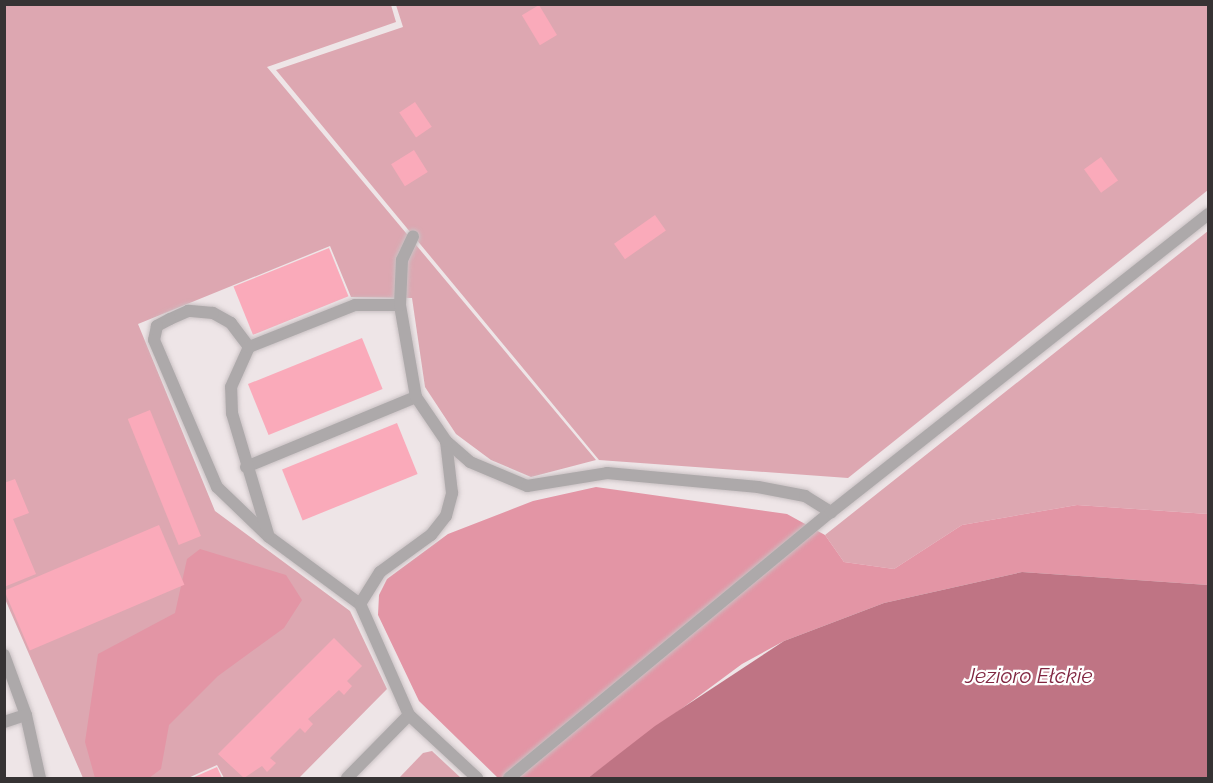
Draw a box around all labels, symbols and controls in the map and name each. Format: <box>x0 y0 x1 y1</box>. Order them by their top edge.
water label: Jezioro Ełckie <box>965 663 1093 689</box>

